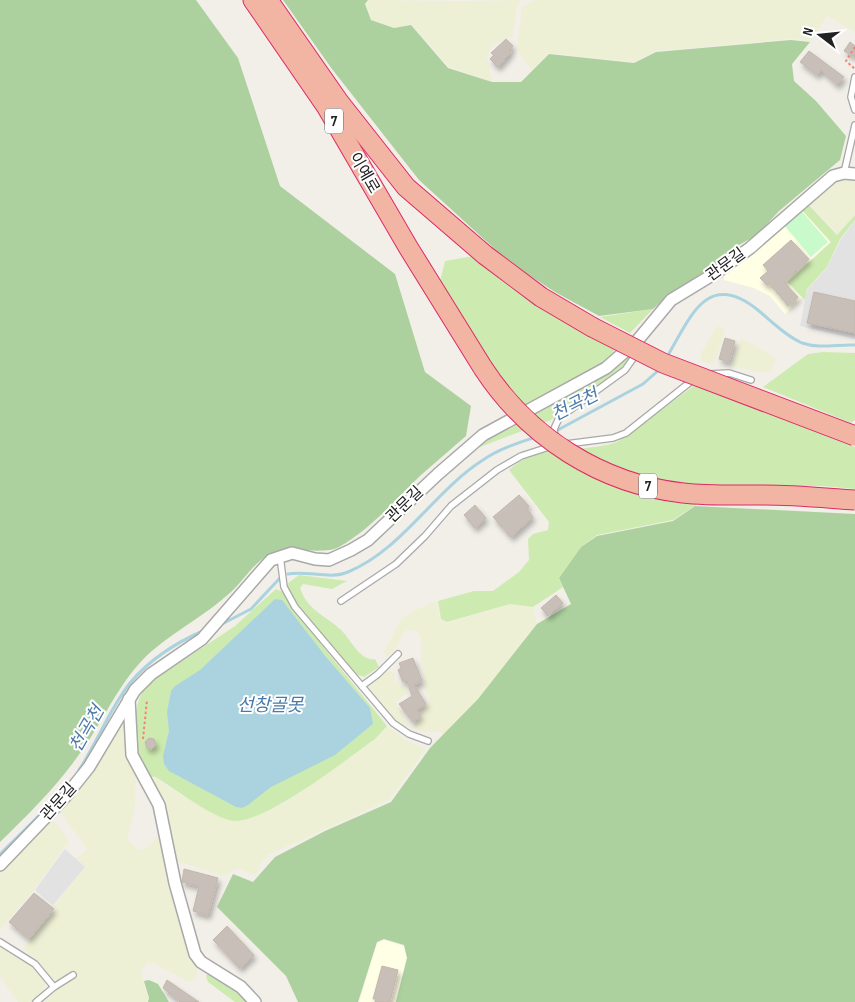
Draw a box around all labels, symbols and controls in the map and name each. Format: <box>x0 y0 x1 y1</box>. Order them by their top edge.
north arrow <box>795 10 845 60</box>
text: N <box>799 26 817 37</box>
road number: 7 <box>325 108 343 134</box>
street label: 이예로 <box>345 149 383 197</box>
street label: 관문길 <box>703 244 749 286</box>
water label: 천곡천 <box>548 383 604 426</box>
road number: 7 <box>639 474 657 498</box>
street label: 관문길 <box>383 483 427 527</box>
water label: 선창골못 <box>237 695 305 716</box>
water label: 천곡천 <box>65 700 110 756</box>
street label: 관문길 <box>37 779 81 825</box>

